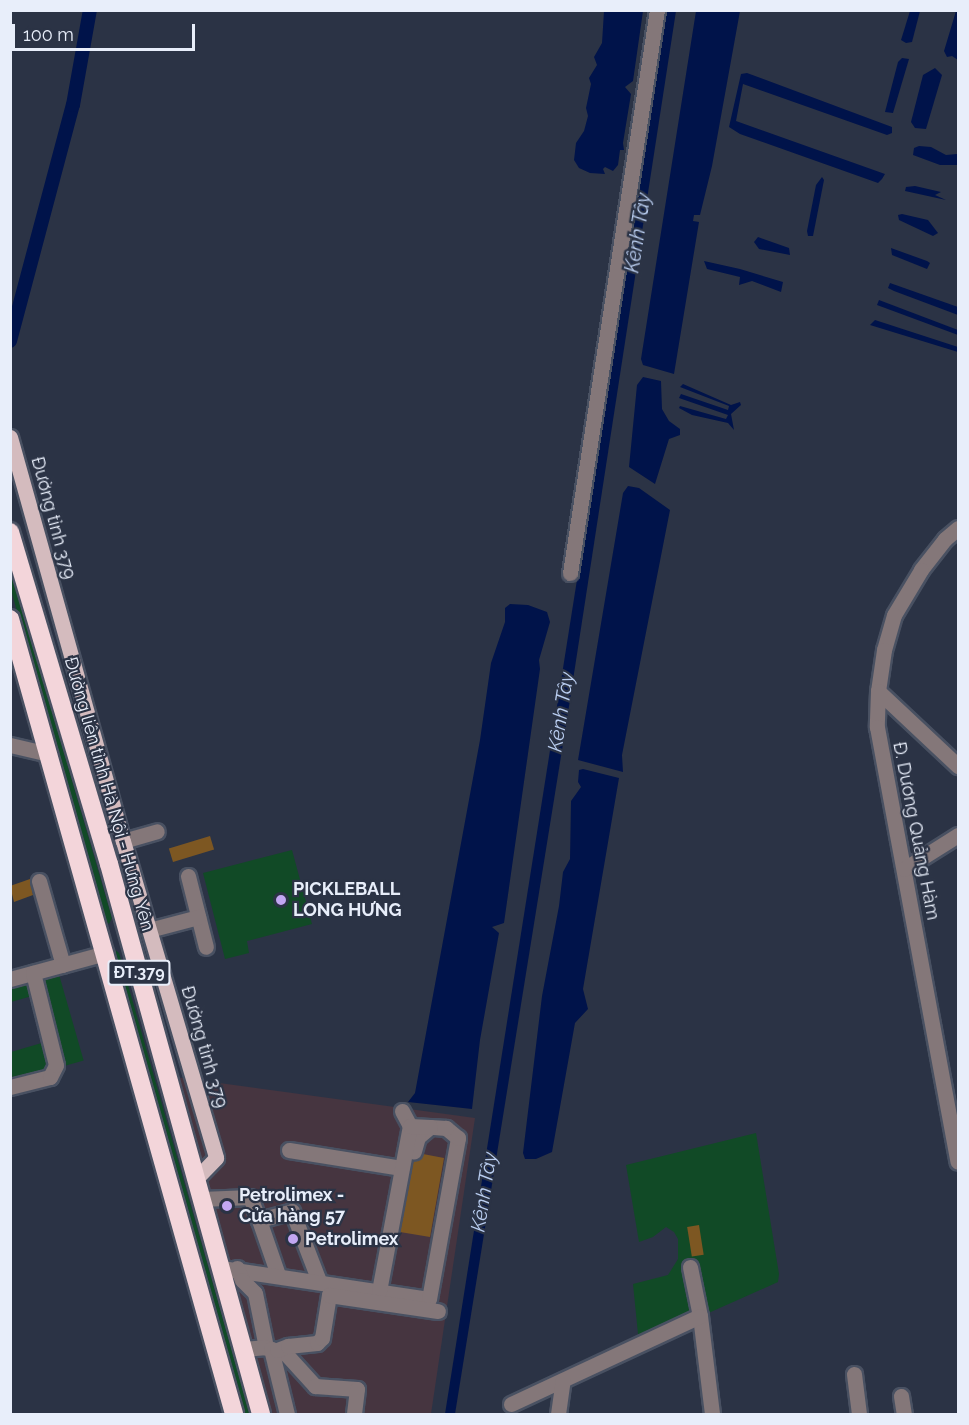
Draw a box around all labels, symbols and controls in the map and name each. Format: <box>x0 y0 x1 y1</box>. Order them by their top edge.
scale bar <box>15 12 198 50</box>
text: 100 m <box>23 24 74 45</box>
water label: Kênh Tây <box>620 191 656 275</box>
street label: Đường tỉnh 379 <box>26 454 80 582</box>
street label: Đường liên tỉnh Hà Nội - Hưng Yên <box>59 654 159 934</box>
water label: Kênh Tây <box>543 670 579 754</box>
street label: Đ. Dương Quảng Hàm <box>888 740 944 922</box>
place label: PICKLEBALL LONG HƯNG <box>293 879 402 922</box>
marker: PICKLEBALL LONG HƯNG <box>274 893 288 907</box>
road number: ĐT.379 <box>106 960 172 986</box>
street label: Đường tỉnh 379 <box>176 984 232 1110</box>
water label: Kênh Tây <box>466 1150 502 1234</box>
place label: Petrolimex - Cửa hàng 57 <box>239 1185 345 1228</box>
marker: Petrolimex - Cửa hàng 57 <box>220 1199 234 1213</box>
place label: Petrolimex <box>305 1228 398 1250</box>
marker: Petrolimex <box>286 1232 300 1246</box>

